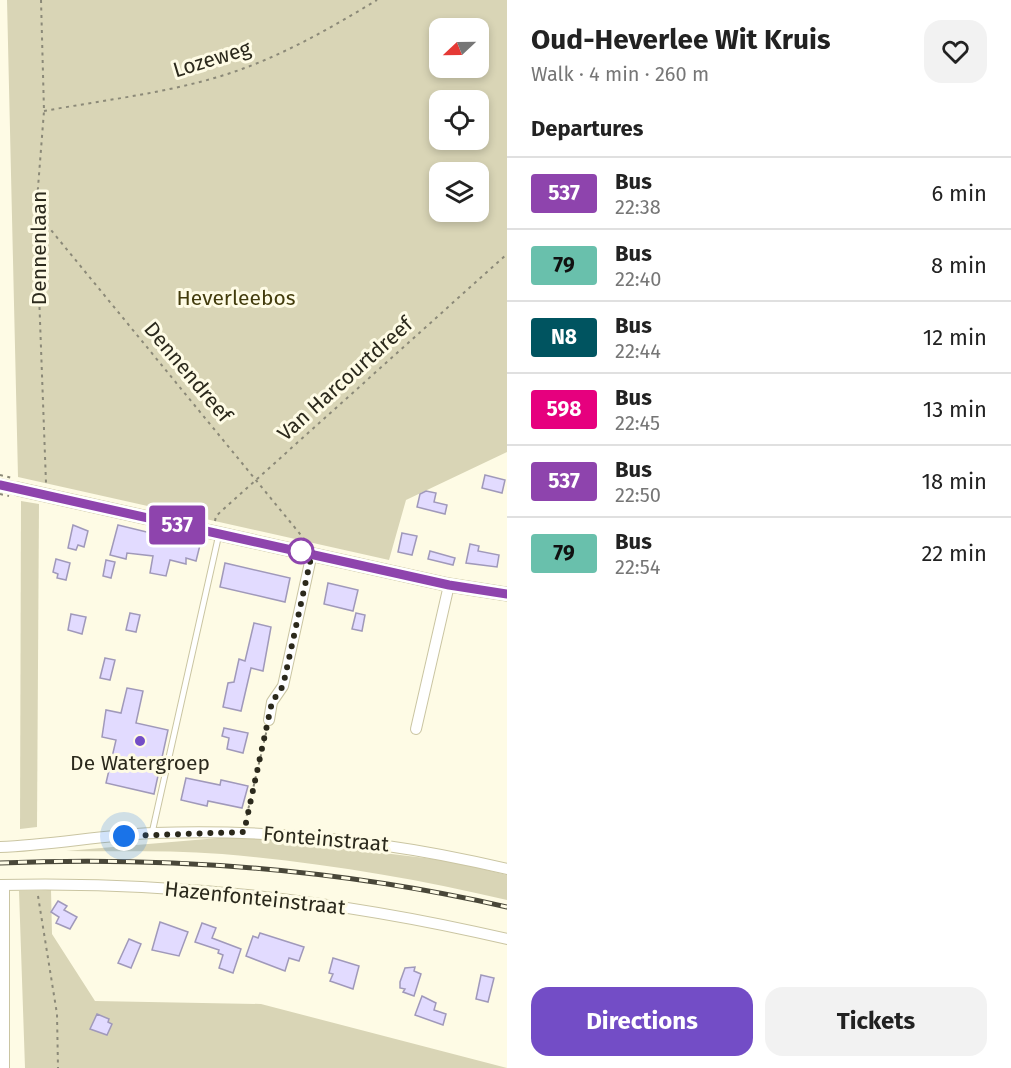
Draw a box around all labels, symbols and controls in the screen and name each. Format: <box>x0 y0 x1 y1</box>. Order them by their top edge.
north arrow <box>429 18 489 78</box>
map controls <box>429 18 489 222</box>
button: heart <box>924 20 987 83</box>
text: Oud-Heverlee Wit Kruis <box>531 23 830 56</box>
street label: Lozeweg <box>170 35 254 83</box>
text: Walk · 4 min · 260 m <box>531 62 709 86</box>
button: locate <box>429 90 489 150</box>
text: Departures <box>531 115 643 142</box>
button: layers <box>429 162 489 222</box>
text: Bus <box>615 168 652 195</box>
text: 537 <box>548 180 580 206</box>
text: 6 min <box>931 180 987 207</box>
street label: Dennenlaan <box>26 191 52 305</box>
text: 22:38 <box>615 195 661 219</box>
text: Bus <box>615 240 652 267</box>
text: 79 <box>553 252 575 278</box>
text: 8 min <box>931 252 987 279</box>
text: 22:40 <box>615 267 661 291</box>
park label: Heverleebos <box>177 285 296 311</box>
street label: Van Harcourtdreef <box>272 310 419 446</box>
text: Bus <box>615 312 652 339</box>
street label: Dennendreef <box>138 316 239 429</box>
text: N8 <box>551 324 577 350</box>
text: 12 min <box>923 324 987 351</box>
text: 22:44 <box>615 339 661 363</box>
text: Bus <box>615 384 652 411</box>
text: 598 <box>547 396 581 422</box>
text: 13 min <box>923 396 987 423</box>
text: 22:45 <box>615 411 660 435</box>
text: Bus <box>615 456 652 483</box>
text: 537 <box>548 468 580 494</box>
text: 18 min <box>922 468 987 495</box>
text: 22:50 <box>615 483 661 507</box>
line badge: 537 <box>142 506 212 544</box>
text: 537 <box>161 512 193 538</box>
text: Bus <box>615 528 652 555</box>
unlabelled marker <box>288 538 314 564</box>
text: 79 <box>553 540 575 566</box>
text: 22 min <box>921 540 987 567</box>
text: 22:54 <box>615 555 660 579</box>
marker: De Watergroep <box>133 734 147 748</box>
place label: De Watergroep <box>70 750 210 776</box>
your location <box>109 821 139 851</box>
street label: Fonteinstraat <box>262 821 390 857</box>
street label: Hazenfonteinstraat <box>163 876 347 920</box>
button: Directions <box>531 987 753 1056</box>
button: Tickets <box>765 987 987 1056</box>

